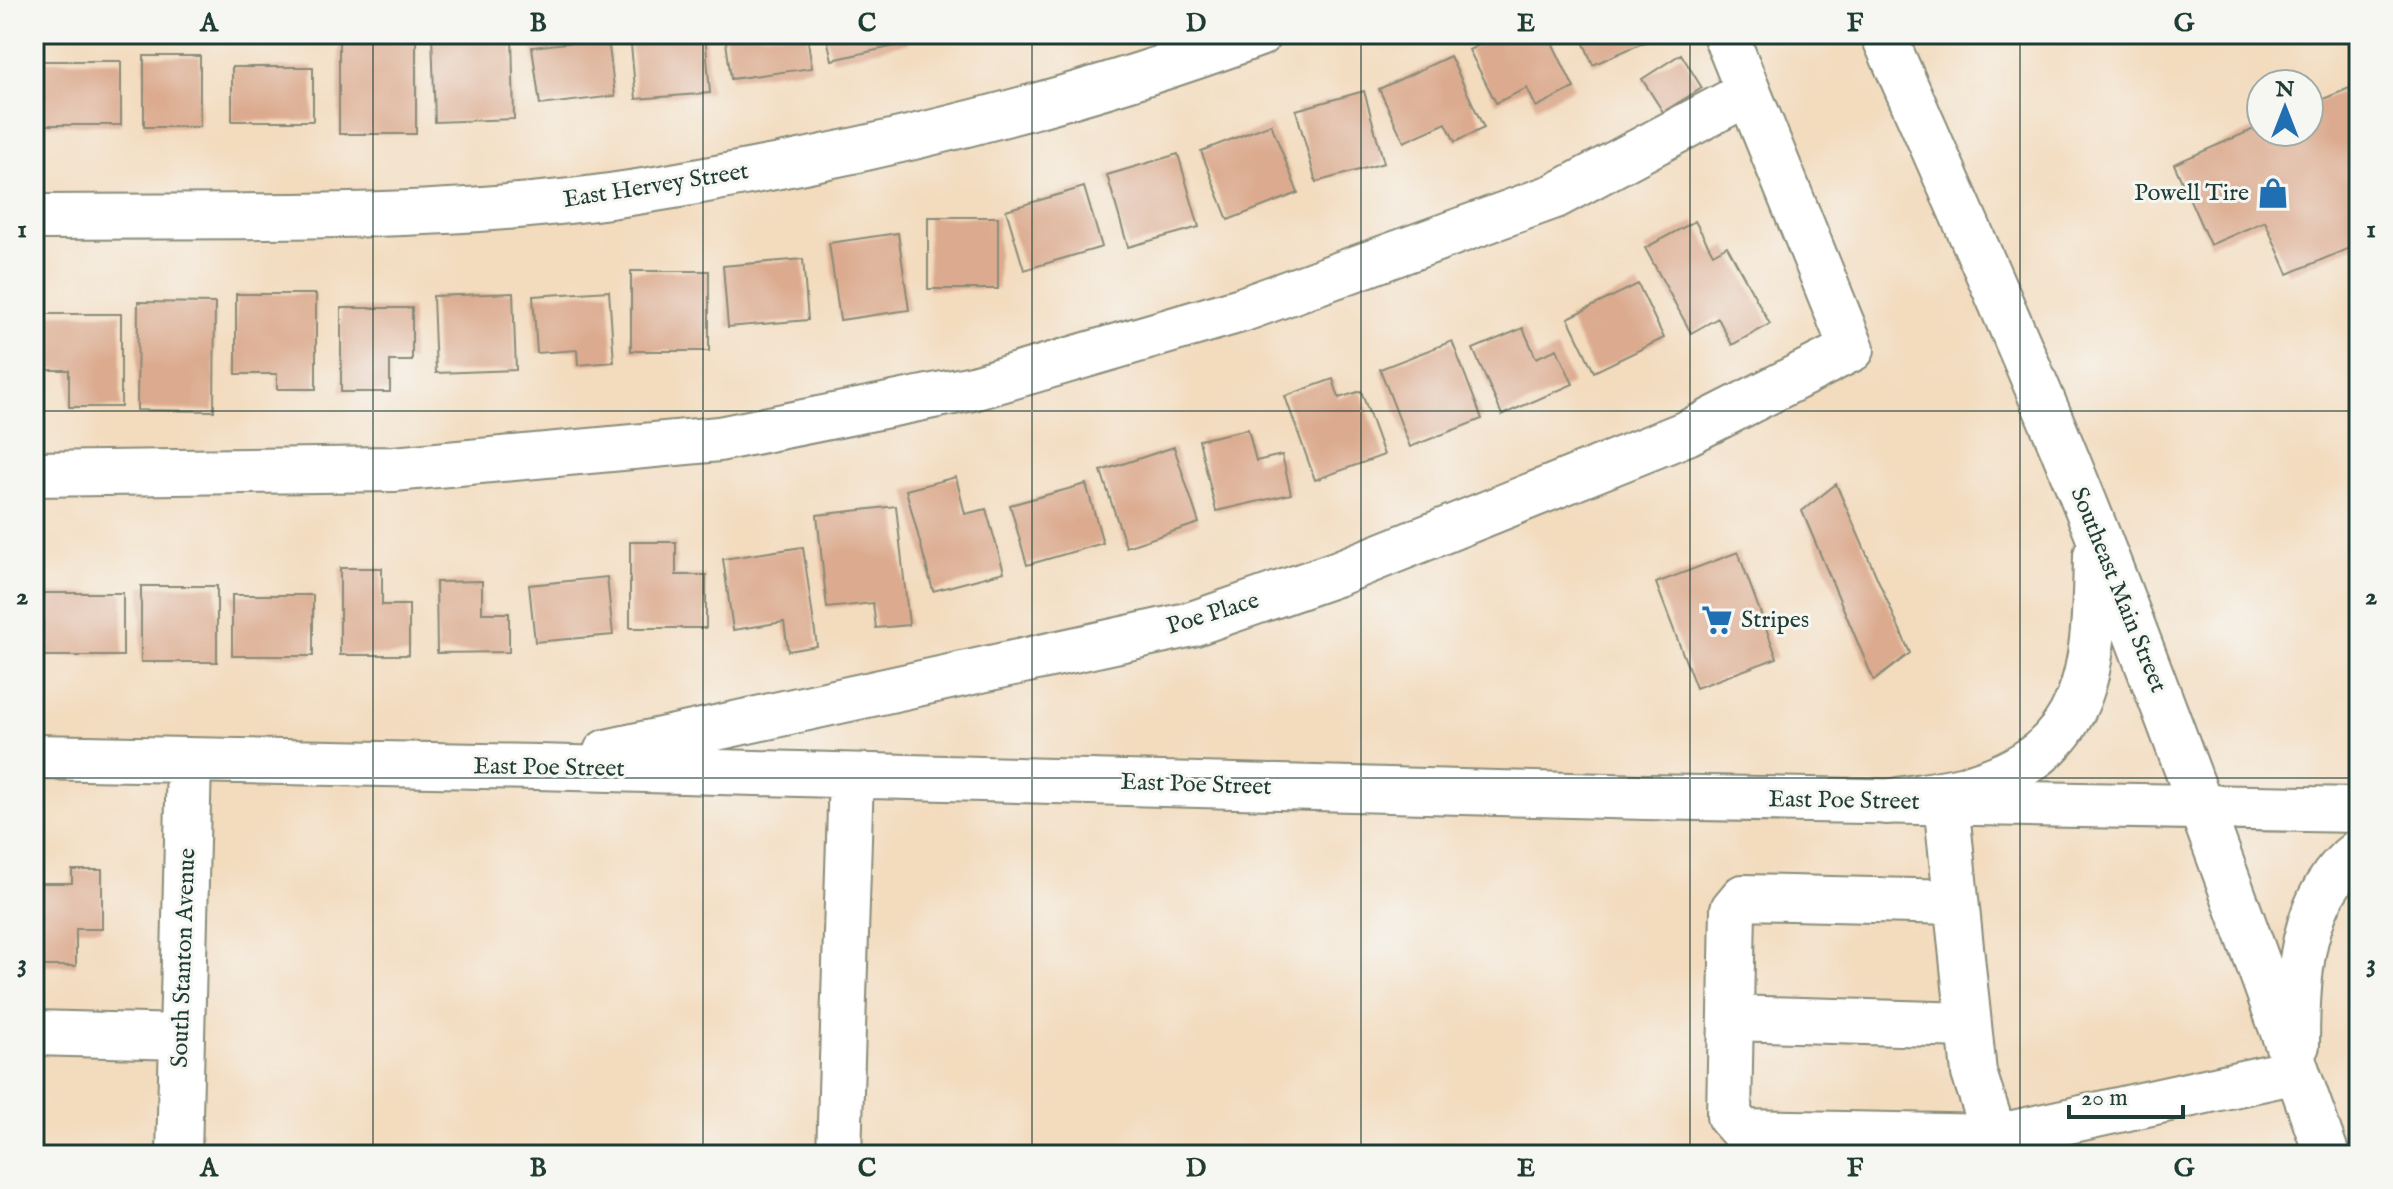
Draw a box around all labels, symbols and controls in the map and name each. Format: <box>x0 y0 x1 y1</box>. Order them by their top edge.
text: A <box>199 7 219 40</box>
text: B <box>529 7 547 40</box>
text: C <box>858 7 877 40</box>
text: D <box>1186 7 1207 40</box>
text: E <box>1517 7 1535 40</box>
text: F <box>1847 7 1864 40</box>
text: G <box>2174 7 2195 40</box>
north arrow <box>2245 68 2325 148</box>
text: N <box>2274 76 2295 104</box>
street label: East Hervey Street <box>561 156 751 216</box>
shop icon: Powell Tire <box>2256 176 2290 210</box>
place label: Powell Tire <box>2134 178 2249 209</box>
text: 1 <box>17 213 27 246</box>
text: 1 <box>2366 213 2376 246</box>
street label: Southeast Main Street <box>2063 483 2173 697</box>
text: 2 <box>16 580 28 613</box>
text: 2 <box>2365 580 2377 613</box>
street label: Poe Place <box>1163 585 1263 643</box>
supermarket icon: Stripes <box>1700 603 1734 637</box>
place label: Stripes <box>1741 605 1809 636</box>
street label: East Poe Street <box>473 751 625 785</box>
street label: East Poe Street <box>1120 767 1272 803</box>
street label: East Poe Street <box>1768 784 1920 818</box>
street label: South Stanton Avenue <box>165 848 203 1068</box>
text: 3 <box>17 947 27 980</box>
text: 3 <box>2366 947 2376 980</box>
scale bar <box>2069 1069 2183 1119</box>
text: 20 m <box>2081 1083 2128 1114</box>
text: A <box>199 1152 219 1185</box>
text: B <box>529 1152 547 1185</box>
text: C <box>858 1152 877 1185</box>
text: D <box>1186 1152 1207 1185</box>
text: E <box>1517 1152 1535 1185</box>
text: F <box>1847 1152 1864 1185</box>
text: G <box>2174 1152 2195 1185</box>

